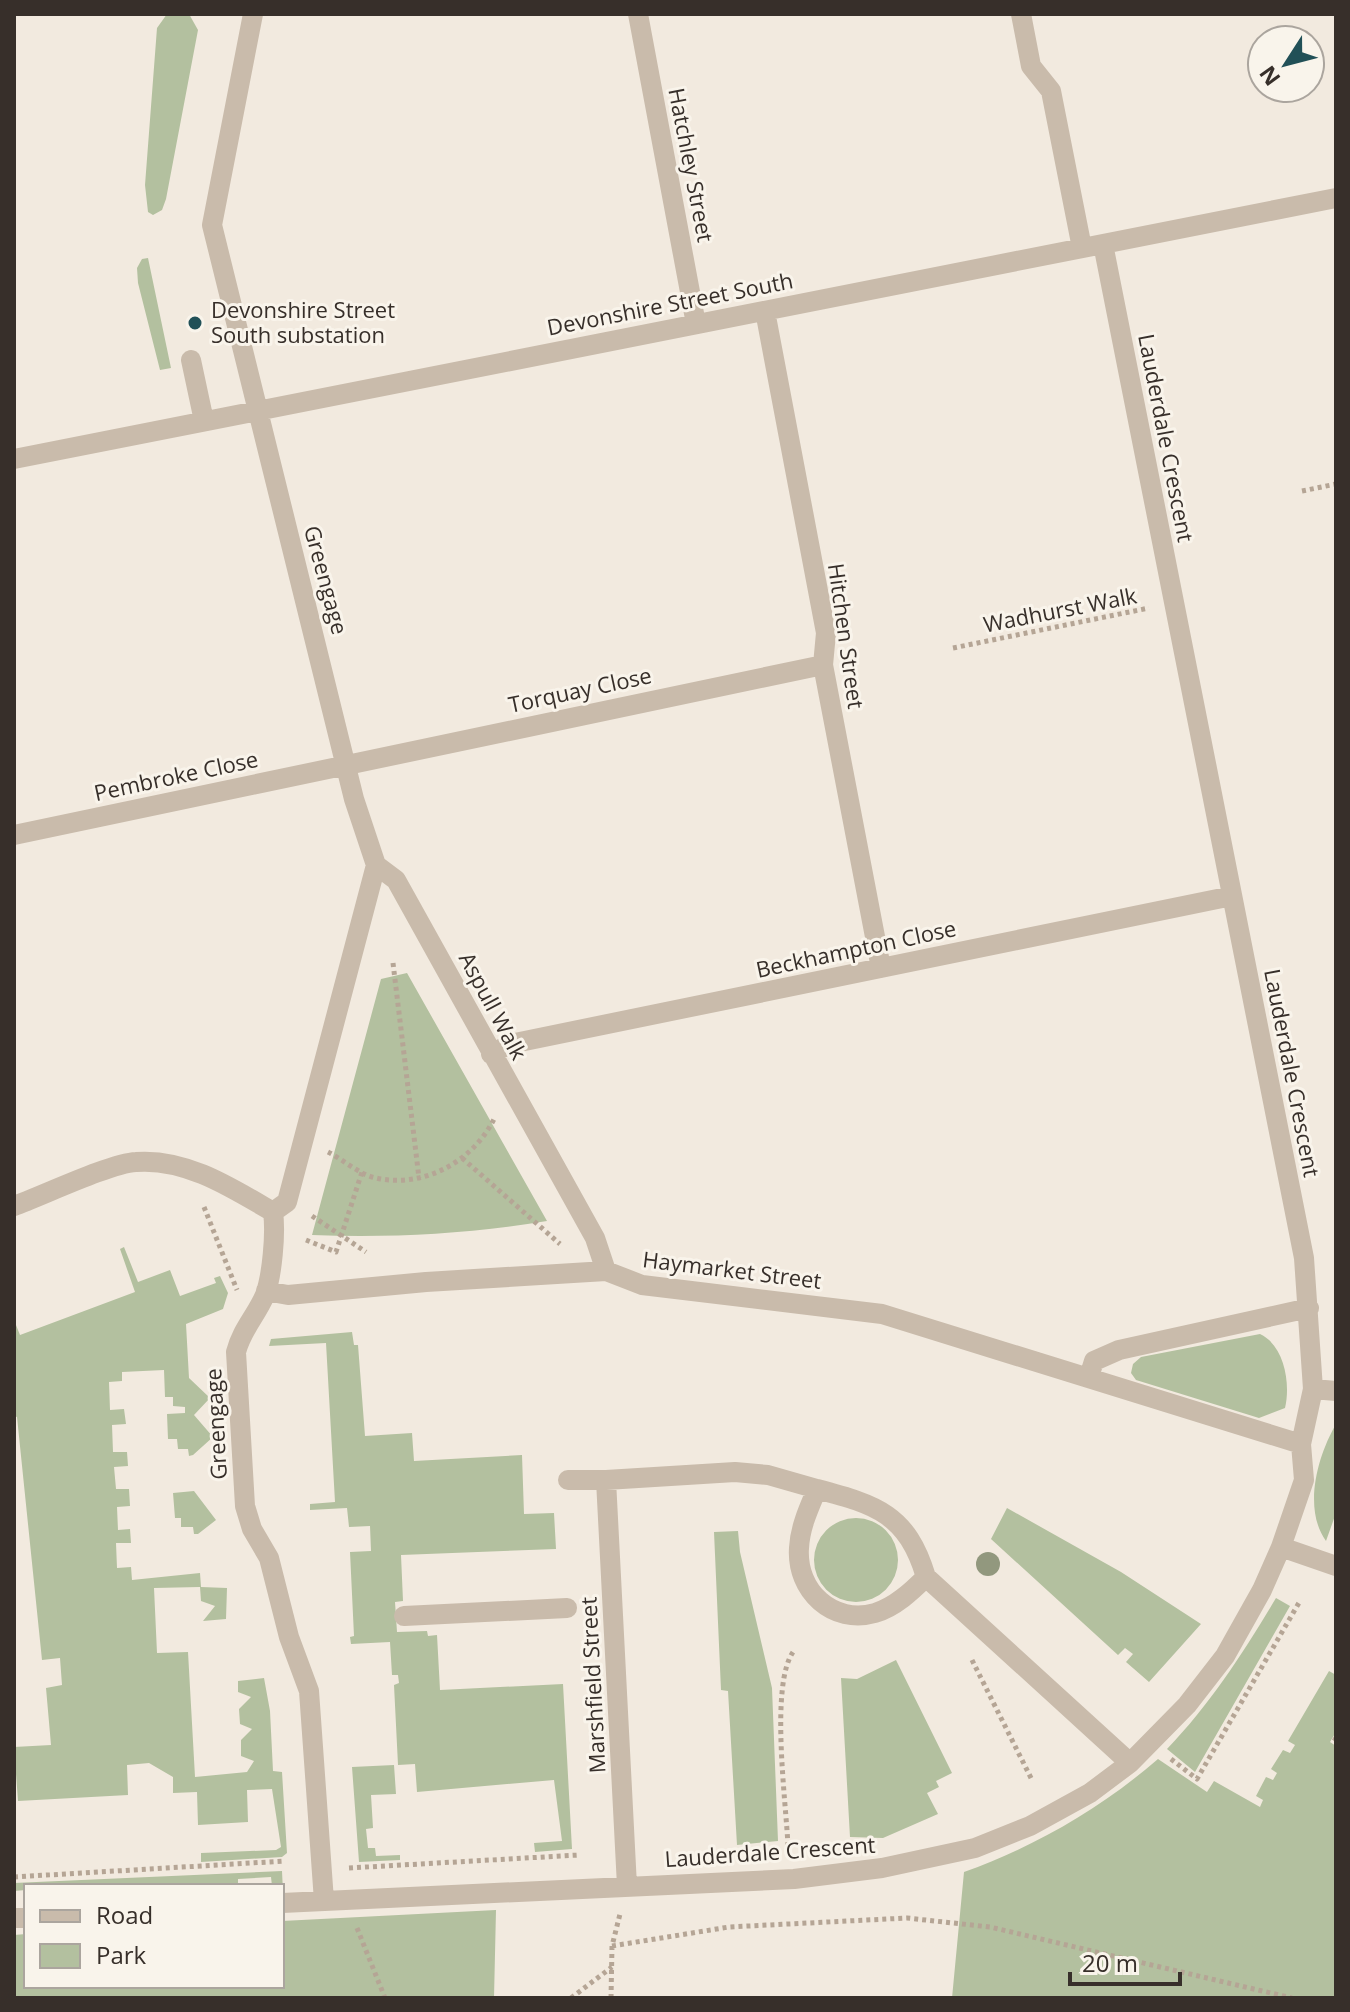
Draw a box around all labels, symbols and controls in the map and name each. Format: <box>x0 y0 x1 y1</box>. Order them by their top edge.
north arrow <box>1246 24 1326 104</box>
text: N <box>1252 60 1286 92</box>
street label: Hatchley Street <box>662 85 722 245</box>
street label: Devonshire Street South <box>544 264 795 342</box>
place label: Devonshire Street South substation <box>211 294 395 349</box>
marker: Devonshire Street South substation <box>186 314 204 332</box>
street label: Lauderdale Crescent <box>1132 331 1202 544</box>
street label: Greengage <box>298 522 356 638</box>
street label: Hitchen Street <box>822 561 872 711</box>
street label: Wadhurst Walk <box>981 579 1140 639</box>
street label: Torquay Close <box>505 659 654 719</box>
street label: Pembroke Close <box>91 743 260 807</box>
street label: Beckhampton Close <box>753 912 959 984</box>
street label: Aspull Walk <box>453 946 535 1065</box>
street label: Lauderdale Crescent <box>1258 966 1328 1179</box>
street label: Haymarket Street <box>641 1243 823 1295</box>
street label: Greengage <box>197 1368 233 1481</box>
street label: Marshfield Street <box>572 1596 612 1774</box>
street label: Lauderdale Crescent <box>664 1829 876 1873</box>
legend <box>24 1884 284 1988</box>
text: Road <box>96 1898 153 1931</box>
scale bar <box>1070 1936 1180 1986</box>
text: Park <box>96 1938 147 1971</box>
text: 20 m <box>1082 1946 1138 1979</box>

